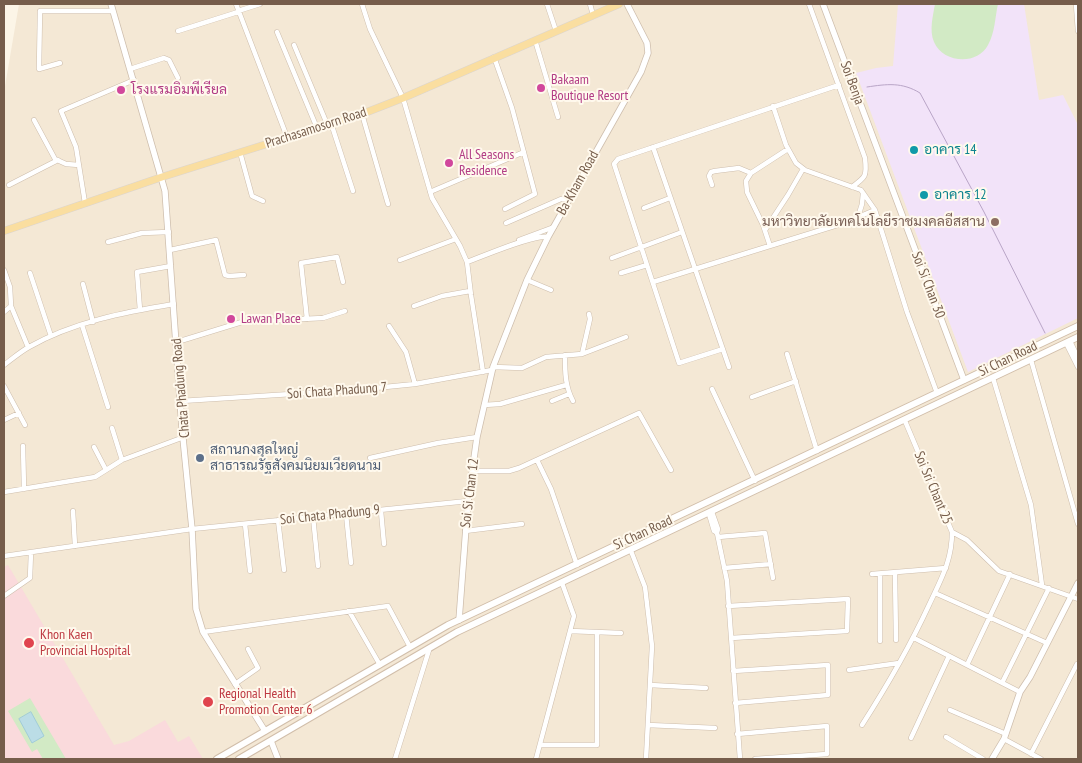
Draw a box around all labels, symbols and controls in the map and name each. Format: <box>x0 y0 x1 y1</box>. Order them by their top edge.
street label: Soi Benja <box>836 59 868 107</box>
place label: Bakaam Boutique Resort <box>551 72 628 104</box>
place label: โรงแรมอิมพีเรียล <box>131 82 227 98</box>
marker: Bakaam Boutique Resort <box>535 82 547 94</box>
marker: โรงแรมอิมพีเรียล <box>115 84 127 96</box>
street label: Prachasamosorn Road <box>263 104 369 152</box>
place label: อาคาร 14 <box>924 142 977 158</box>
marker: อาคาร 14 <box>908 144 920 156</box>
place label: All Seasons Residence <box>459 147 514 180</box>
street label: Ba-Kham Road <box>553 148 603 218</box>
marker: All Seasons Residence <box>443 157 455 169</box>
place label: อาคาร 12 <box>934 187 987 203</box>
marker: อาคาร 12 <box>918 189 930 201</box>
place label: มหาวิทยาลัยเทคโนโลยีราชมงคลอีสสาน <box>762 214 985 230</box>
marker: มหาวิทยาลัยเทคโนโลยีราชมงคลอีสสาน <box>989 216 1001 228</box>
street label: Soi Si Chan 30 <box>908 249 948 321</box>
place label: Lawan Place <box>241 311 301 327</box>
marker: Lawan Place <box>225 313 237 325</box>
street label: Chata Phadung Road <box>168 338 194 438</box>
street label: Si Chan Road <box>976 338 1040 380</box>
street label: Soi Chata Phadung 7 <box>286 379 388 403</box>
place label: สถานกงสุลใหญ่ สาธารณรัฐสังคมนิยมเวียดนาม <box>210 442 381 474</box>
street label: Soi Sri Chant 25 <box>910 449 956 527</box>
marker: สถานกงสุลใหญ่ สาธารณรัฐสังคมนิยมเวียดนาม <box>194 452 206 464</box>
street label: Soi Si Chan 12 <box>457 457 483 529</box>
street label: Soi Chata Phadung 9 <box>279 501 381 529</box>
street label: Si Chan Road <box>611 512 675 554</box>
place label: Khon Kaen Provincial Hospital <box>40 627 130 660</box>
marker: Khon Kaen Provincial Hospital <box>22 636 36 650</box>
place label: Regional Health Promotion Center 6 <box>219 686 313 719</box>
marker: Regional Health Promotion Center 6 <box>201 695 215 709</box>

